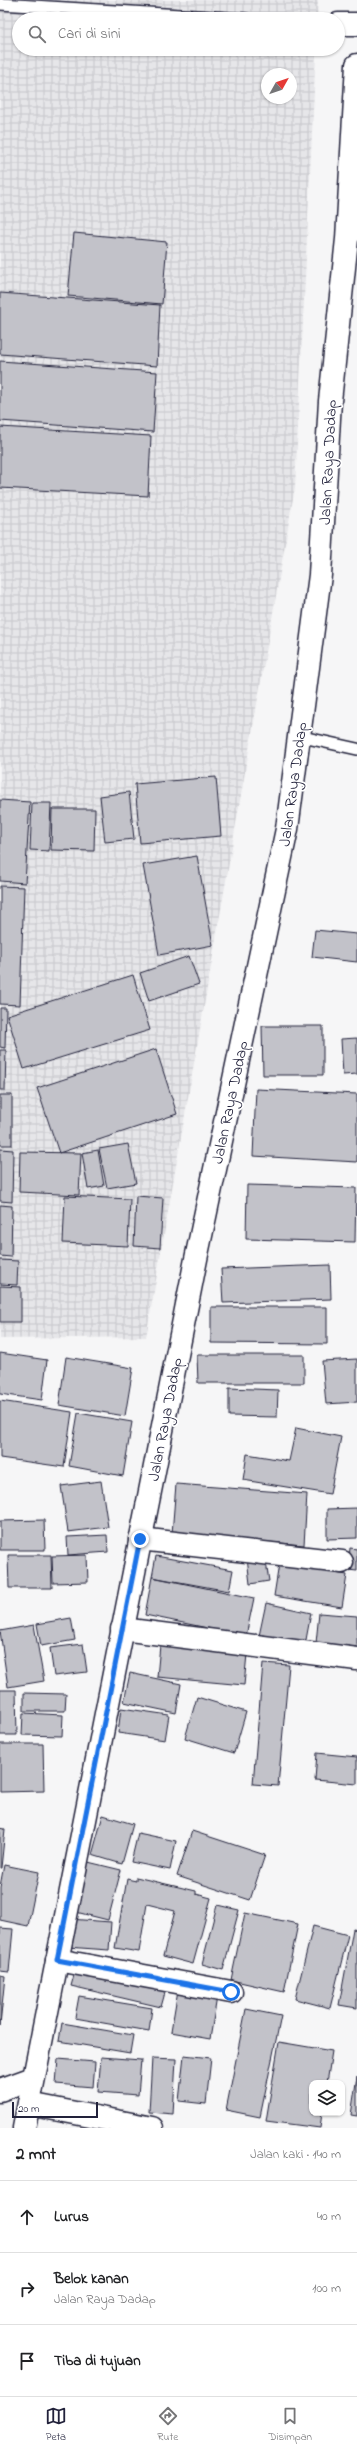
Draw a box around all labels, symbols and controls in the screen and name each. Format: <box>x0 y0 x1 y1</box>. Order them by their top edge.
search box <box>12 12 345 56</box>
icon: search <box>26 23 48 45</box>
text: Cari di sini <box>58 23 121 45</box>
north arrow <box>261 68 297 104</box>
street label: Jalan Raya Dadap <box>314 399 344 525</box>
street label: Jalan Raya Dadap <box>273 720 315 848</box>
street label: Jalan Raya Dadap <box>206 1038 256 1166</box>
street label: Jalan Raya Dadap <box>142 1355 190 1483</box>
route end <box>131 1530 149 1548</box>
route start <box>222 1983 240 2001</box>
map controls <box>309 2080 345 2116</box>
button: layers <box>309 2080 345 2116</box>
scale bar <box>12 2100 98 2119</box>
text: 20 m <box>18 2101 40 2117</box>
text: 2 mnt <box>16 2142 56 2167</box>
text: Jalan kaki · 140 m <box>250 2145 341 2164</box>
icon: ahead <box>16 2206 38 2228</box>
text: Lurus <box>54 2206 89 2228</box>
text: 40 m <box>317 2207 341 2226</box>
text: Belok kanan <box>54 2268 129 2290</box>
icon: right <box>16 2278 38 2300</box>
text: 100 m <box>312 2279 341 2298</box>
text: Jalan Raya Dadap <box>54 2290 156 2309</box>
icon: arrive <box>16 2350 38 2372</box>
text: Tiba di tujuan <box>54 2350 141 2372</box>
tab: Peta <box>45 2405 67 2445</box>
tab: Rute <box>157 2405 179 2445</box>
tab: Disimpan <box>269 2405 312 2445</box>

